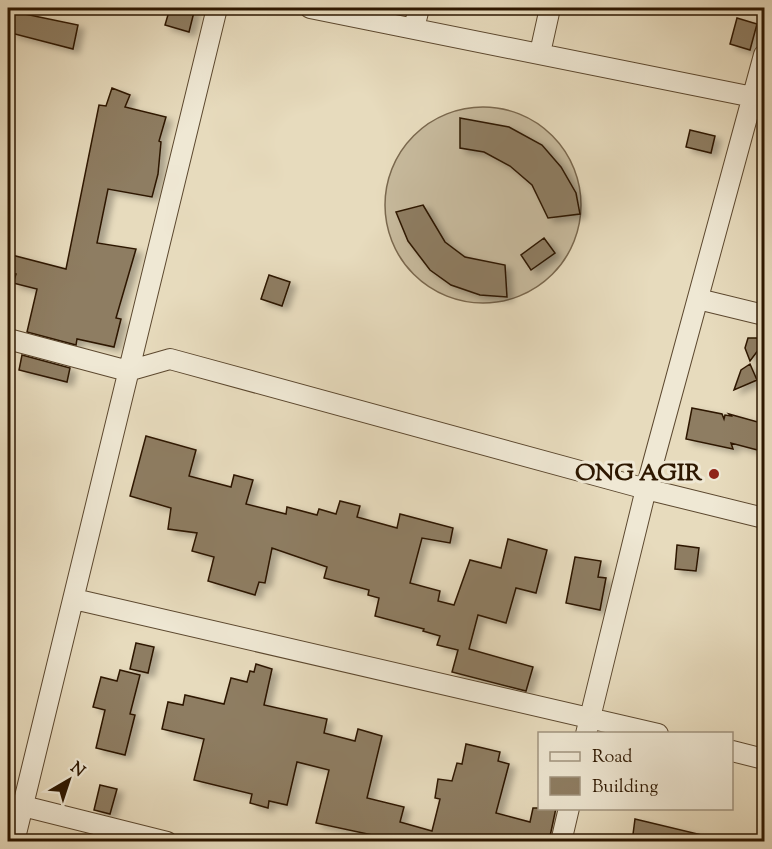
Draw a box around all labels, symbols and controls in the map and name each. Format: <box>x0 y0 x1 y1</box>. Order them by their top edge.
place label: ONG AGIR <box>575 457 703 491</box>
marker: ONG AGIR <box>707 467 721 481</box>
legend <box>538 732 733 810</box>
text: Road <box>592 745 632 771</box>
north arrow <box>39 750 99 810</box>
text: N <box>65 757 89 783</box>
text: Building <box>592 775 658 801</box>

